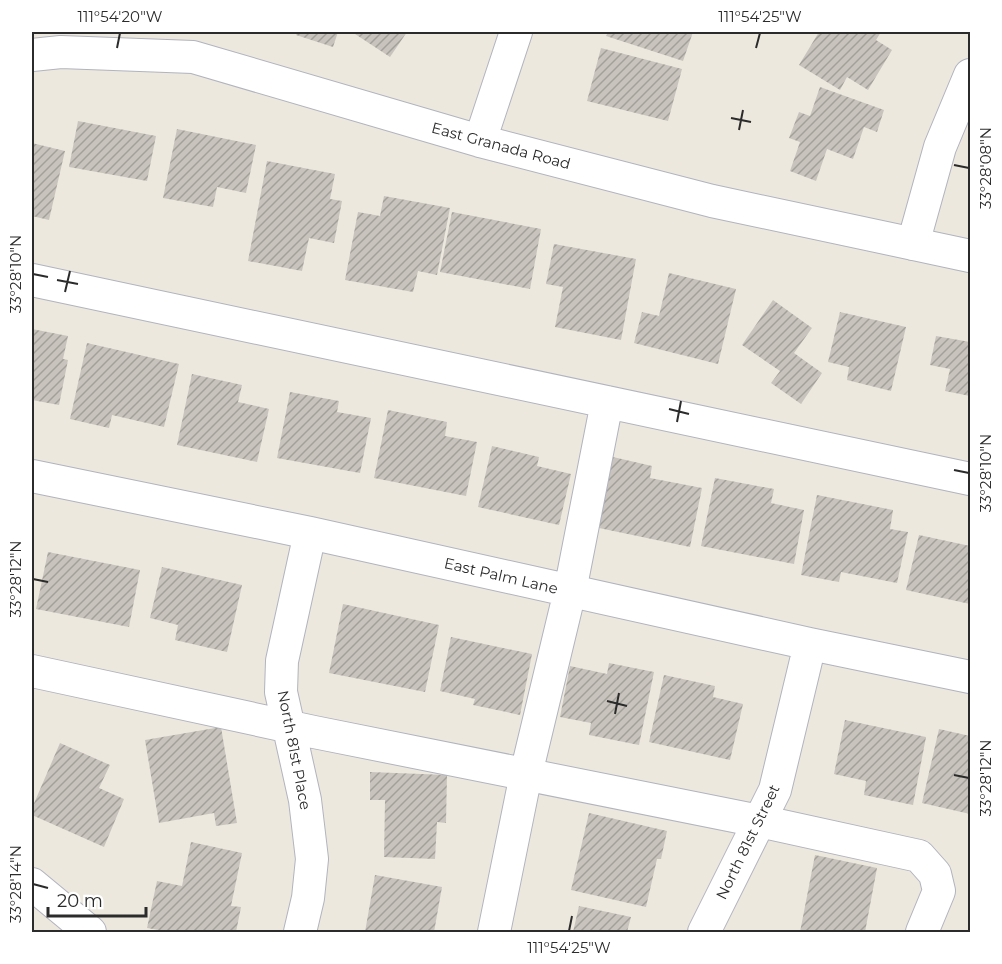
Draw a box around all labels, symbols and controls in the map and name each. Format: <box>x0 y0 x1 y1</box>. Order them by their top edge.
text: 111°54'20"W <box>78 7 163 26</box>
text: 111°54'25"W <box>718 7 802 26</box>
street label: East Granada Road <box>430 118 573 173</box>
text: 33°28'08"N <box>976 127 995 209</box>
text: 33°28'10"N <box>6 235 25 313</box>
text: 33°28'10"N <box>976 434 995 512</box>
text: 33°28'12"N <box>6 541 25 617</box>
street label: East Palm Lane <box>442 553 560 598</box>
street label: North 81st Place <box>274 689 315 811</box>
text: 33°28'12"N <box>976 740 995 816</box>
street label: North 81st Street <box>711 781 784 902</box>
text: 33°28'14"N <box>6 845 25 923</box>
scale bar <box>48 880 146 918</box>
text: 20 m <box>57 890 103 912</box>
text: 111°54'25"W <box>527 938 611 957</box>

